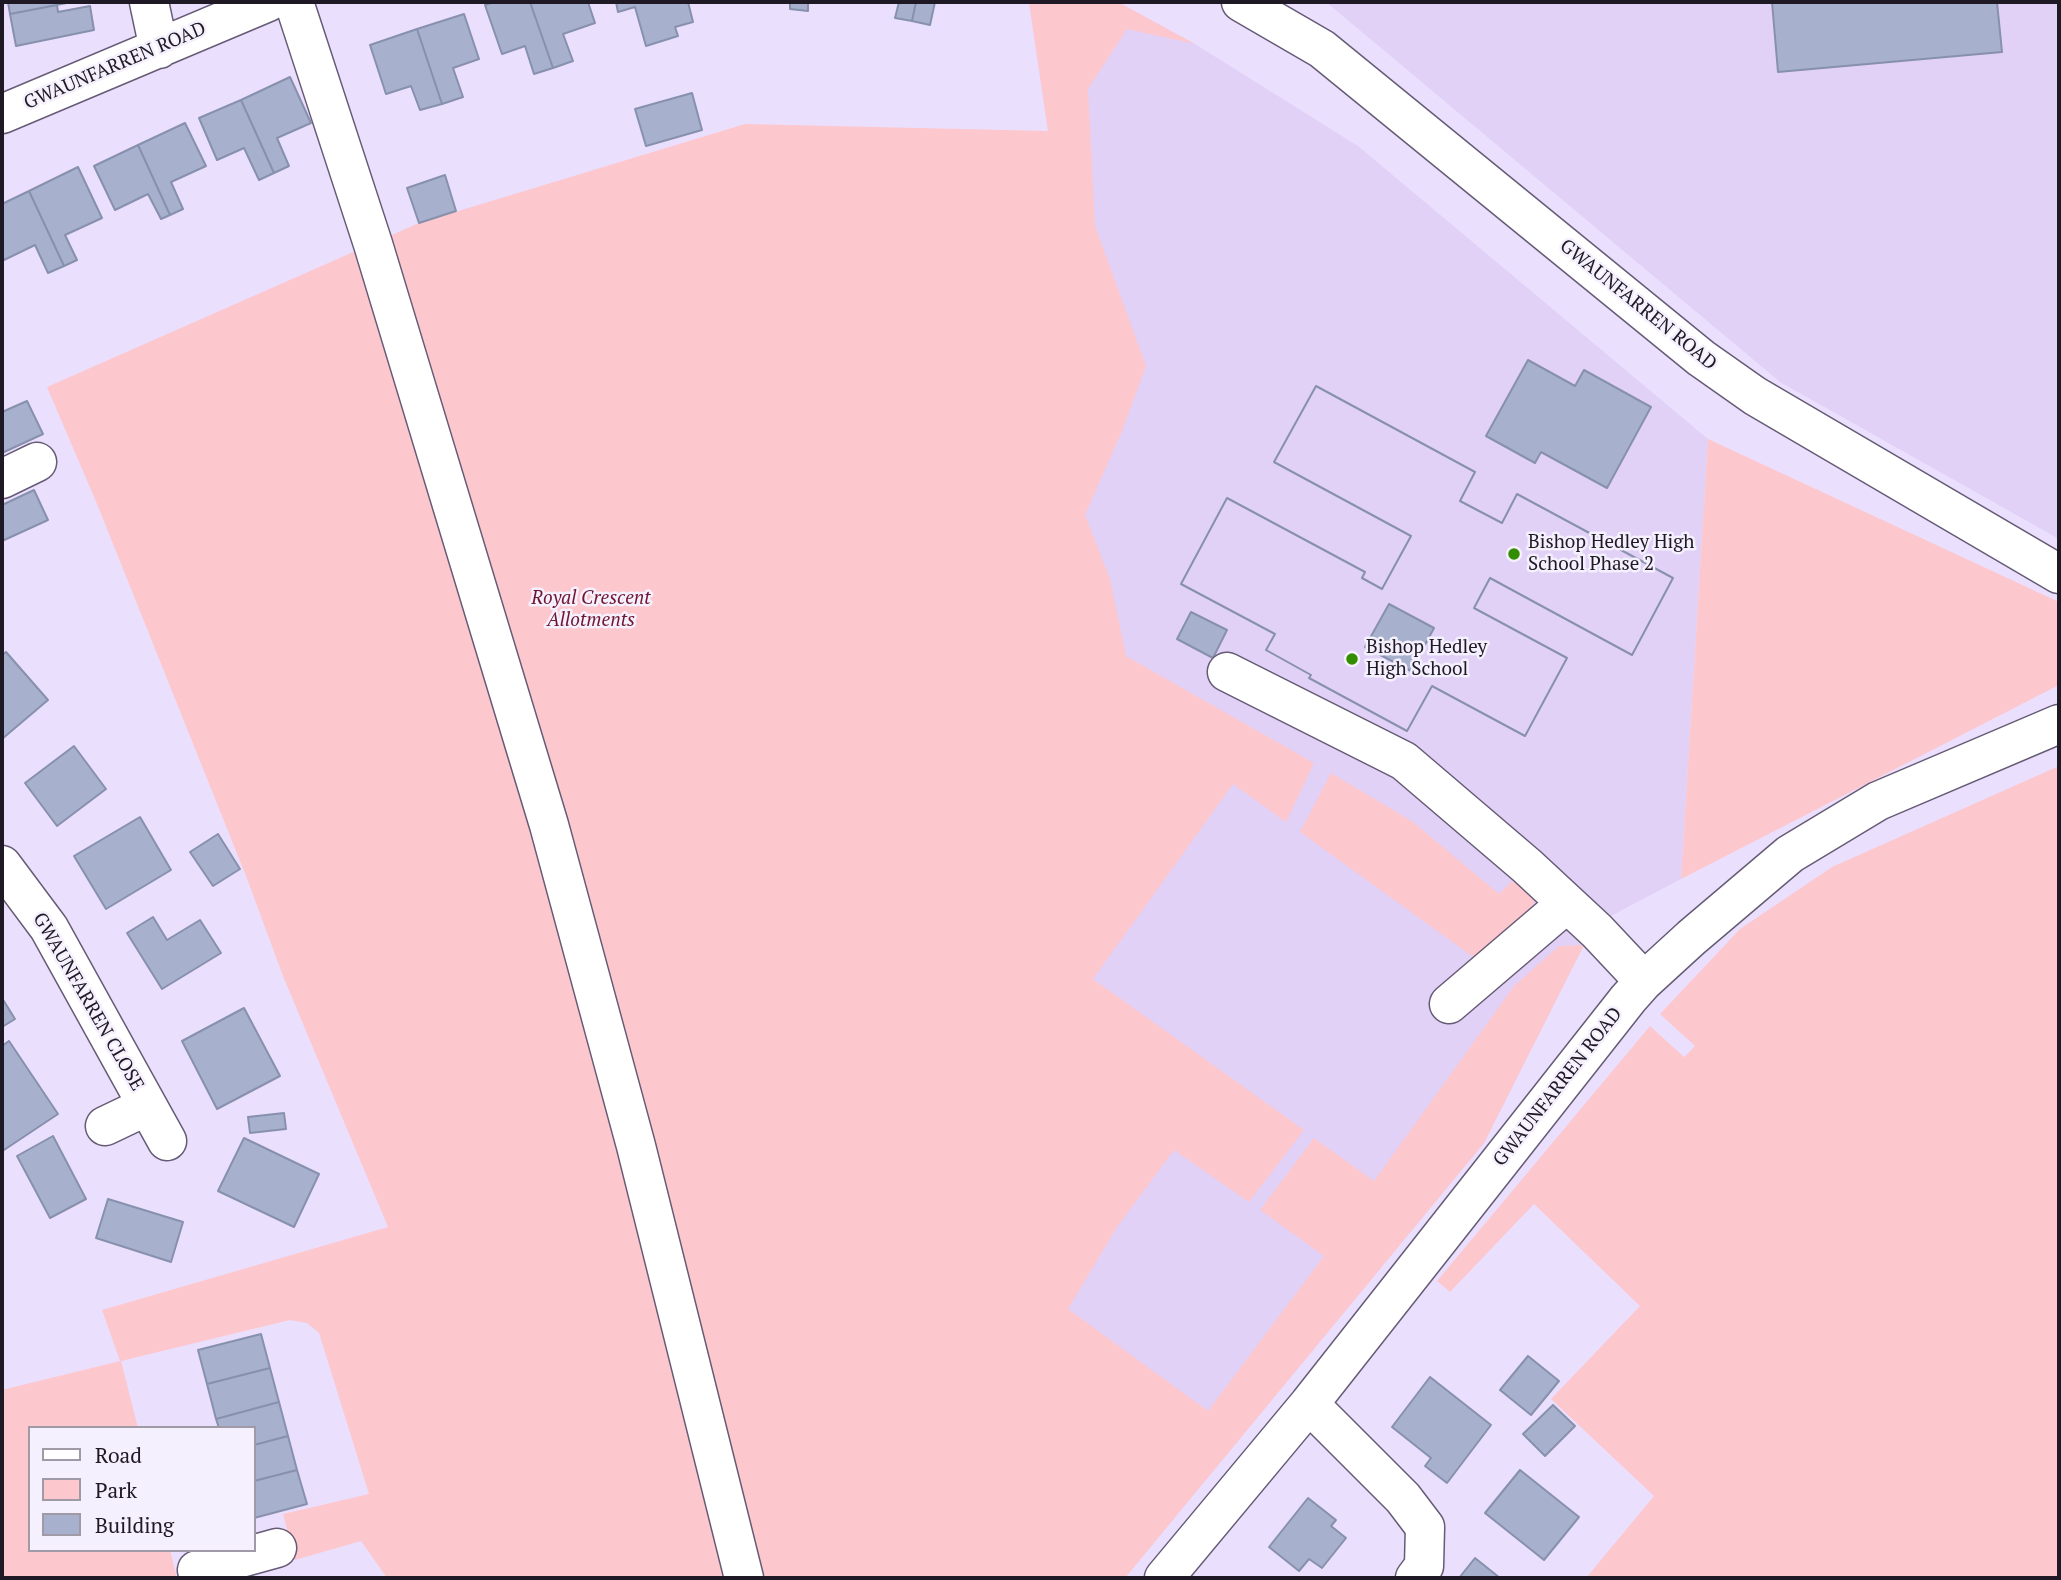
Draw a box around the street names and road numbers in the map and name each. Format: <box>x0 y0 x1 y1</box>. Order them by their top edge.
street label: GWAUNFARREN ROAD <box>21 17 209 115</box>
street label: GWAUNFARREN ROAD <box>1555 235 1721 375</box>
street label: GWAUNFARREN CLOSE <box>28 909 148 1095</box>
street label: GWAUNFARREN ROAD <box>1489 1003 1627 1171</box>

